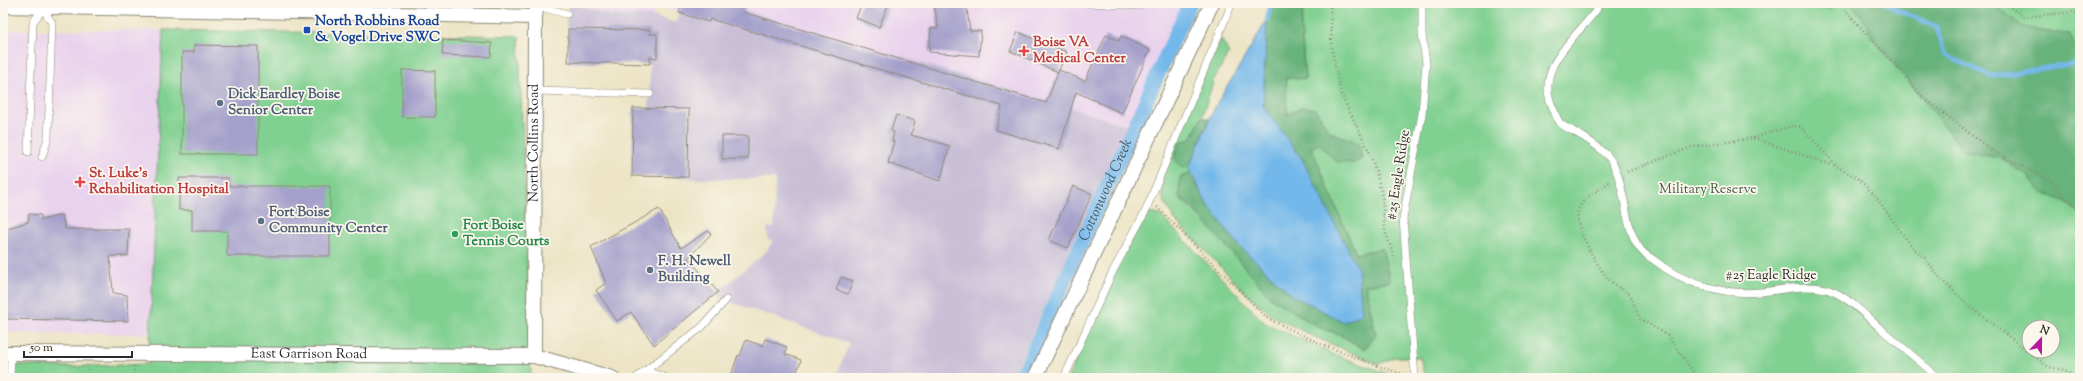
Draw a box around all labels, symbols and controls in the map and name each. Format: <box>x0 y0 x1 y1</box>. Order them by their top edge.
place label: North Robbins Road & Vogel Drive SWC <box>315 12 440 48</box>
marker: North Robbins Road & Vogel Drive SWC <box>302 25 312 35</box>
place label: Boise VA Medical Center <box>1033 33 1127 69</box>
marker: Boise VA Medical Center <box>1018 45 1030 57</box>
street label: North Collins Road <box>524 84 545 202</box>
place label: Dick Eardley Boise Senior Center <box>228 85 341 121</box>
marker: Dick Eardley Boise Senior Center <box>215 98 225 108</box>
street label: #25 Eagle Ridge <box>1382 128 1416 222</box>
water label: Cottonwood Creek <box>1073 136 1138 245</box>
place label: St. Luke’s Rehabilitation Hospital <box>89 164 229 200</box>
marker: St. Luke’s Rehabilitation Hospital <box>74 176 86 188</box>
park label: Military Reserve <box>1659 180 1757 200</box>
place label: Fort Boise Community Center <box>269 203 388 239</box>
marker: Fort Boise Community Center <box>256 216 266 226</box>
place label: Fort Boise Tennis Courts <box>463 216 550 252</box>
marker: Fort Boise Tennis Courts <box>450 229 460 239</box>
place label: F. H. Newell Building <box>658 252 731 288</box>
marker: F. H. Newell Building <box>645 265 655 275</box>
street label: #25 Eagle Ridge <box>1725 266 1817 286</box>
north arrow <box>2021 319 2061 359</box>
text: N <box>2036 321 2052 340</box>
scale bar <box>24 333 132 359</box>
text: 50 m <box>29 339 53 357</box>
street label: East Garrison Road <box>251 344 367 365</box>

